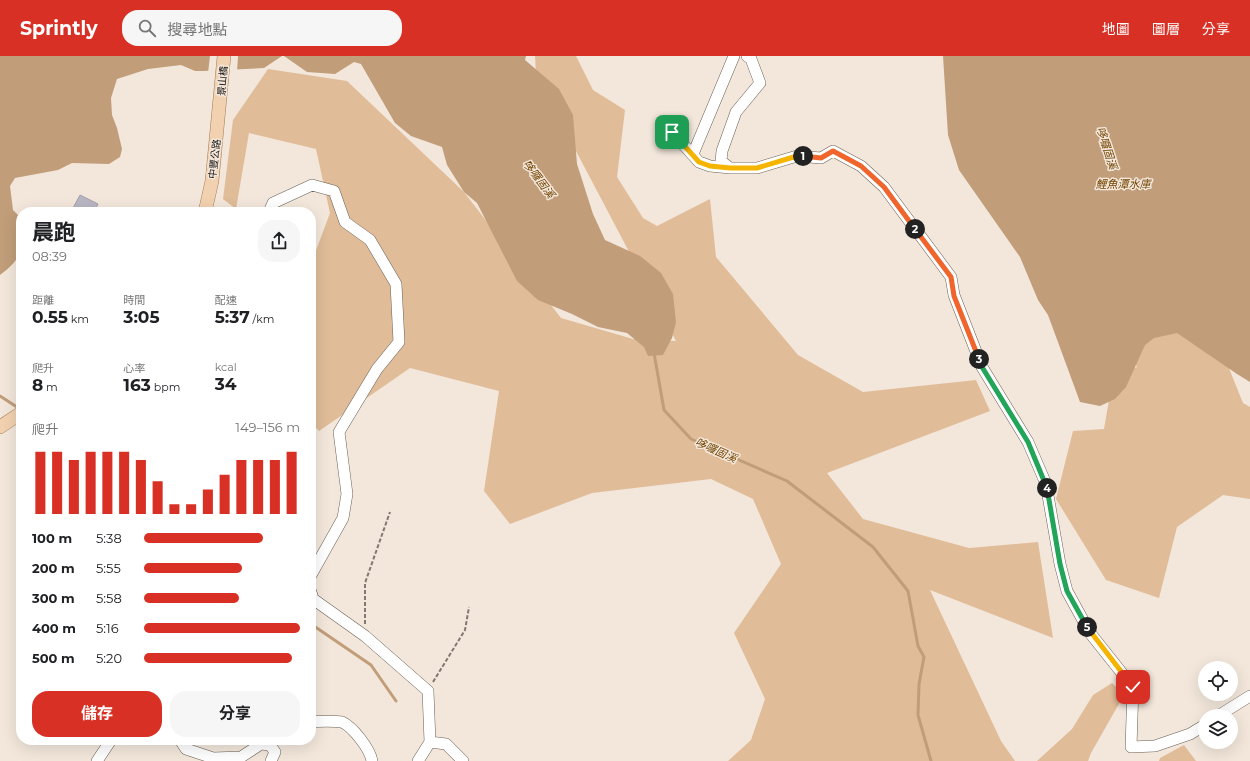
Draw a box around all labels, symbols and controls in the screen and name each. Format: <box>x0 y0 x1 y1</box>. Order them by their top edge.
search box <box>122 10 402 46</box>
text: Sprintly <box>20 17 98 40</box>
icon: search <box>136 17 158 39</box>
text: 搜尋地點 <box>168 20 228 39</box>
text: 地圖 <box>1102 20 1130 38</box>
text: 圖層 <box>1152 20 1180 38</box>
text: 分享 <box>1202 20 1230 38</box>
street label: 景山橋 <box>215 66 230 97</box>
pin <box>655 115 689 149</box>
icon: arrive <box>661 121 683 143</box>
water label: 哆囉固溪 <box>1094 125 1121 173</box>
street label: 中豐公路 <box>206 138 223 180</box>
pin: 1 <box>793 146 813 166</box>
text: 1 <box>801 149 805 163</box>
water label: 哆囉固溪 <box>520 157 559 202</box>
water label: 鯉魚潭水庫 <box>1096 177 1152 191</box>
text: 晨跑 <box>32 219 76 246</box>
pin: 2 <box>905 219 925 239</box>
button: share <box>258 220 300 262</box>
text: 2 <box>912 222 918 236</box>
text: 08:39 <box>32 248 67 264</box>
text: 距離 <box>32 293 54 307</box>
text: 時間 <box>123 293 145 307</box>
text: 配速 <box>215 293 237 307</box>
text: 0.55 <box>32 307 68 327</box>
text: 3:05 <box>123 307 160 327</box>
text: 5:37 <box>215 307 250 327</box>
text: km <box>68 312 89 326</box>
text: /km <box>250 312 274 326</box>
pin: 3 <box>969 349 989 369</box>
text: 3 <box>976 352 982 366</box>
text: kcal <box>215 360 237 374</box>
text: 爬升 <box>32 361 54 375</box>
text: 心率 <box>123 361 145 375</box>
text: 34 <box>215 374 236 394</box>
text: 8 <box>32 375 43 395</box>
text: 163 <box>123 375 151 395</box>
text: m <box>43 380 58 394</box>
text: bpm <box>151 380 180 394</box>
text: 149–156 m <box>235 419 300 435</box>
text: 爬升 <box>32 421 58 437</box>
water label: 哆囉固溪 <box>693 435 741 466</box>
pin: 4 <box>1037 478 1057 498</box>
text: 4 <box>1043 481 1051 495</box>
text: 100 m <box>32 530 72 546</box>
text: 5:38 <box>96 530 122 546</box>
text: 200 m <box>32 560 75 576</box>
text: 5:55 <box>96 560 121 576</box>
text: 300 m <box>32 590 75 606</box>
text: 5:58 <box>96 590 122 606</box>
pin: 5 <box>1077 617 1097 637</box>
text: 400 m <box>32 620 76 636</box>
text: 5:16 <box>96 620 119 636</box>
text: 5 <box>1084 620 1090 634</box>
text: 500 m <box>32 650 75 666</box>
text: 5:20 <box>96 650 122 666</box>
map controls <box>1198 661 1238 749</box>
button: locate <box>1198 661 1238 701</box>
pin <box>1116 670 1150 704</box>
icon: check <box>1122 676 1144 698</box>
button: 儲存 <box>32 691 162 737</box>
button: 分享 <box>170 691 300 737</box>
button: layers <box>1198 709 1238 749</box>

